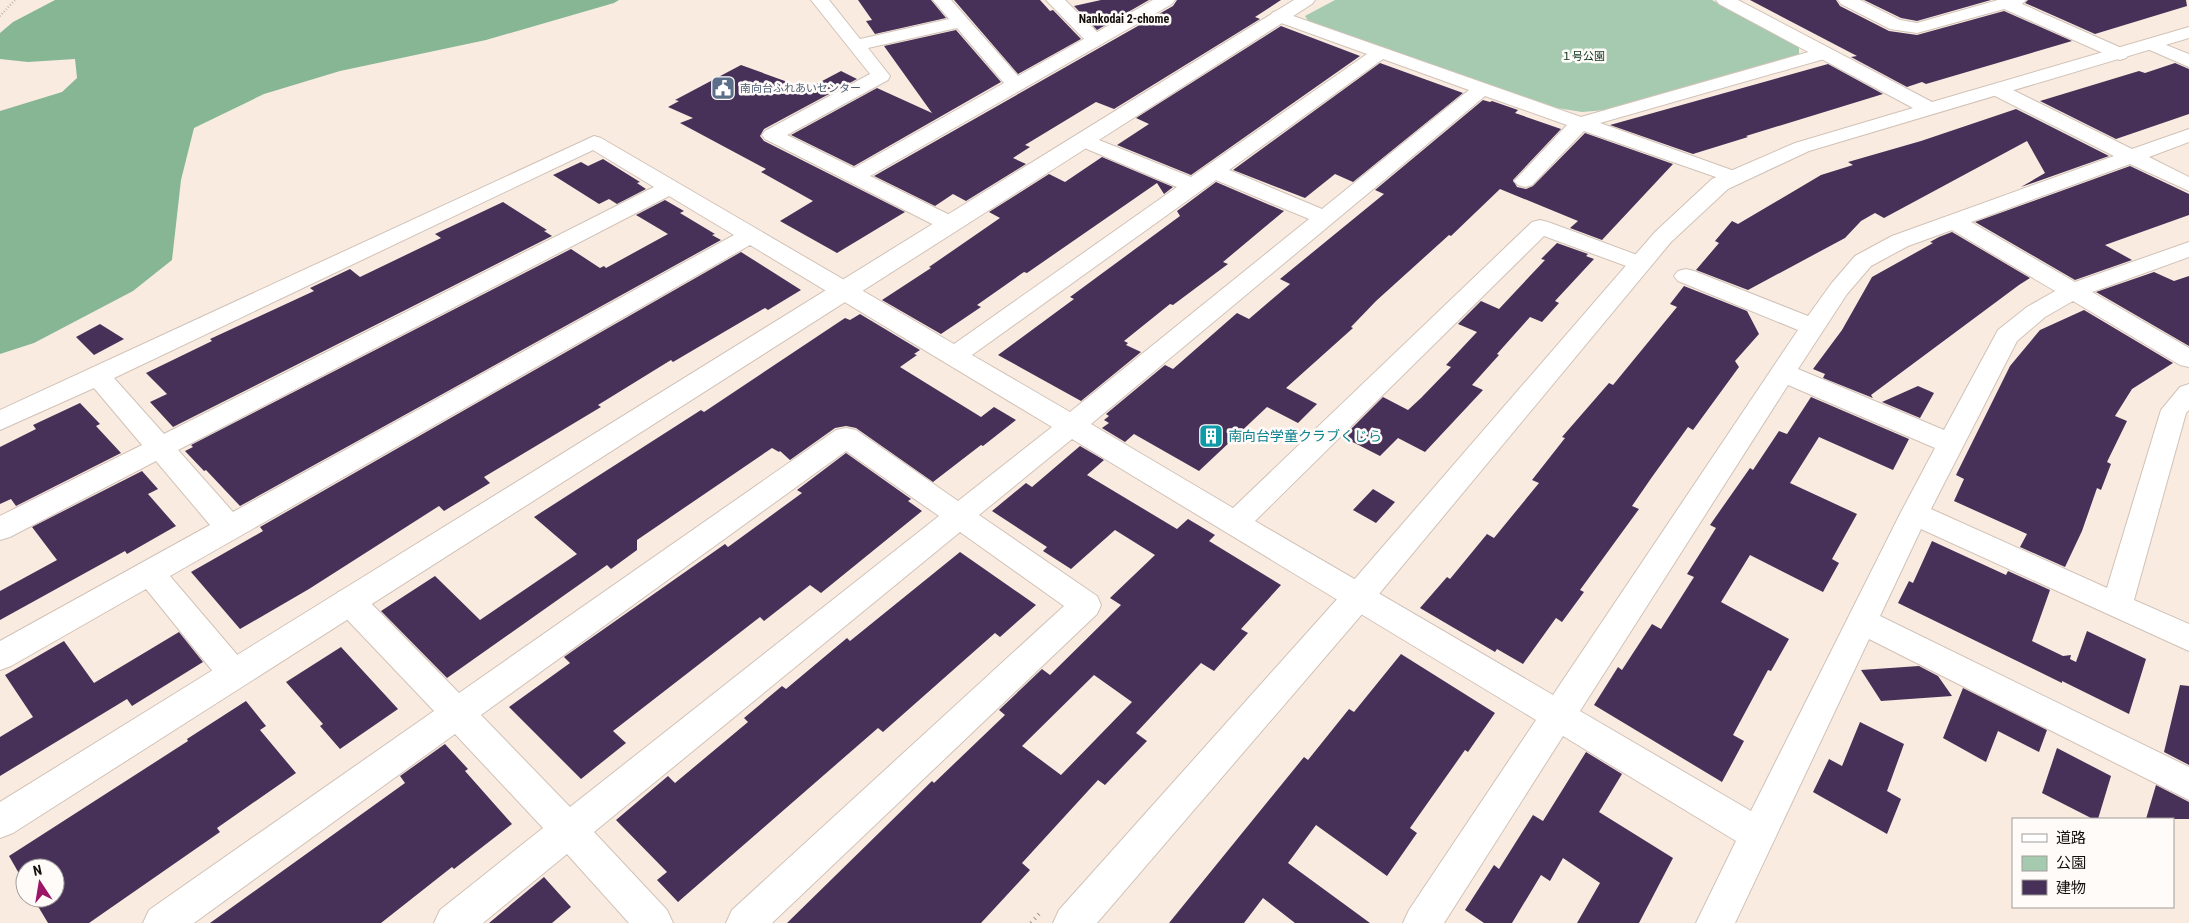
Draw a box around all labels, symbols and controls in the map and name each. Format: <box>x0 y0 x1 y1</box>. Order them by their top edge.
district label: Nankodai 2-chome <box>1079 12 1169 26</box>
park label: １号公園 <box>1561 50 1605 63</box>
public building icon: 南向台ふれあいセンター <box>710 75 736 101</box>
place label: 南向台ふれあいセンター <box>740 82 861 95</box>
building icon: 南向台学童クラブくじら <box>1198 423 1224 449</box>
place label: 南向台学童クラブくじら <box>1228 428 1382 444</box>
legend <box>2012 818 2174 908</box>
text: 道路 <box>2056 829 2086 847</box>
text: 公園 <box>2056 854 2086 872</box>
north arrow <box>15 858 65 908</box>
text: N <box>31 862 43 879</box>
text: 建物 <box>2056 879 2086 897</box>

